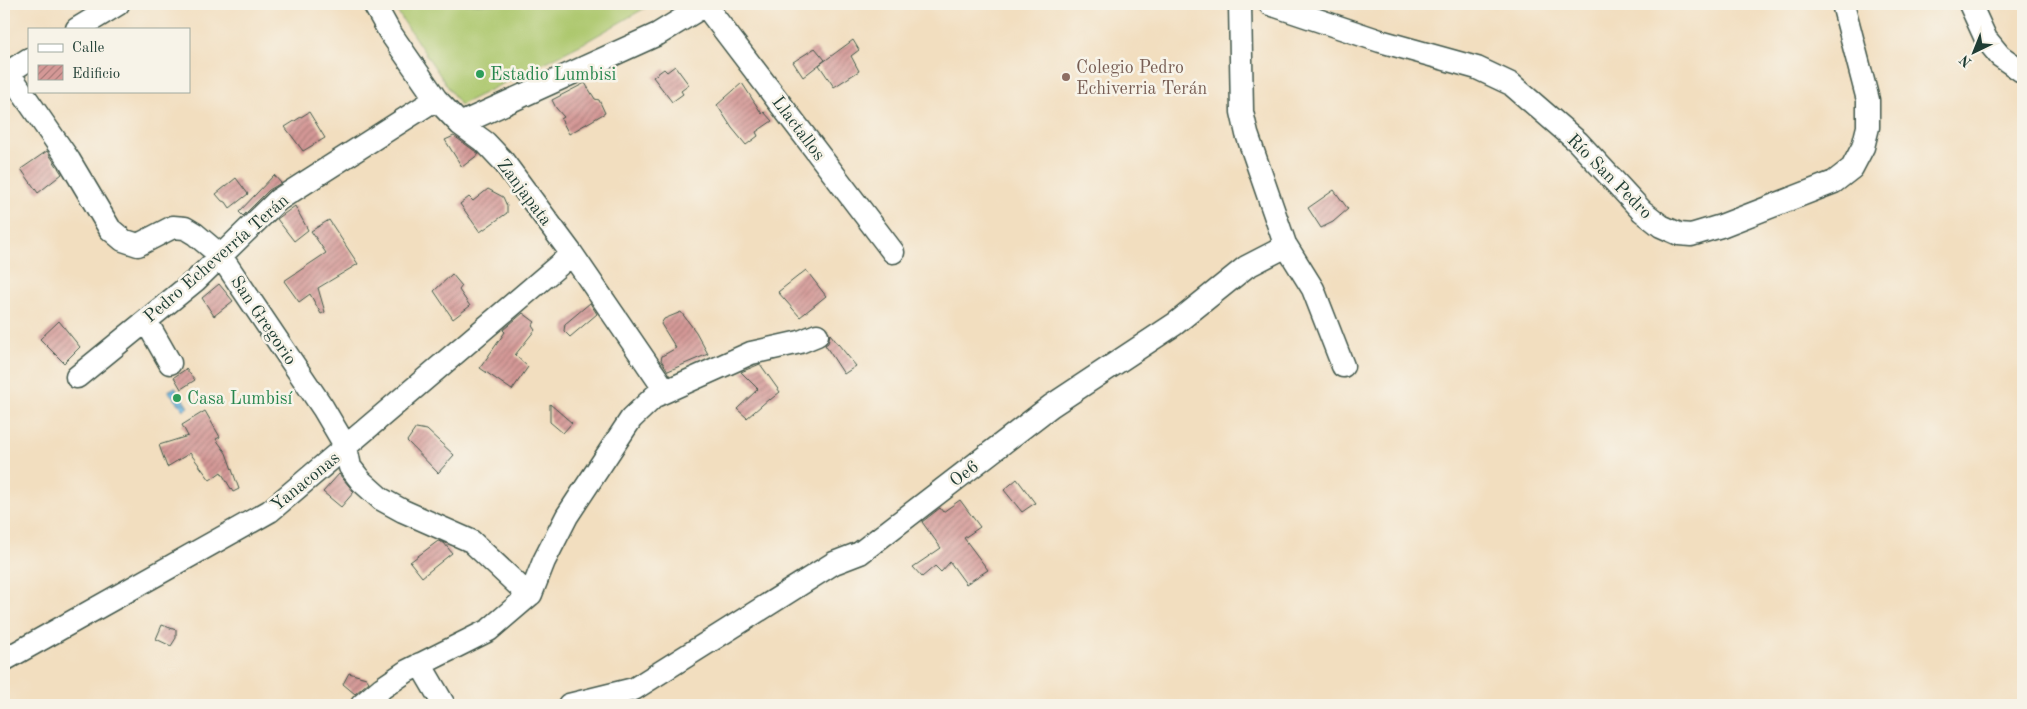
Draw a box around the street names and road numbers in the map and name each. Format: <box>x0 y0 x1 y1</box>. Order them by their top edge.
street label: Llactallos <box>768 93 828 164</box>
street label: Río San Pedro <box>1563 131 1655 223</box>
street label: Zanjapata <box>493 156 555 229</box>
street label: Pedro Echeverría Terán <box>141 191 293 326</box>
street label: San Gregorio <box>227 273 300 368</box>
street label: Yanaconas <box>268 449 344 515</box>
street label: Oe6 <box>947 457 983 490</box>

